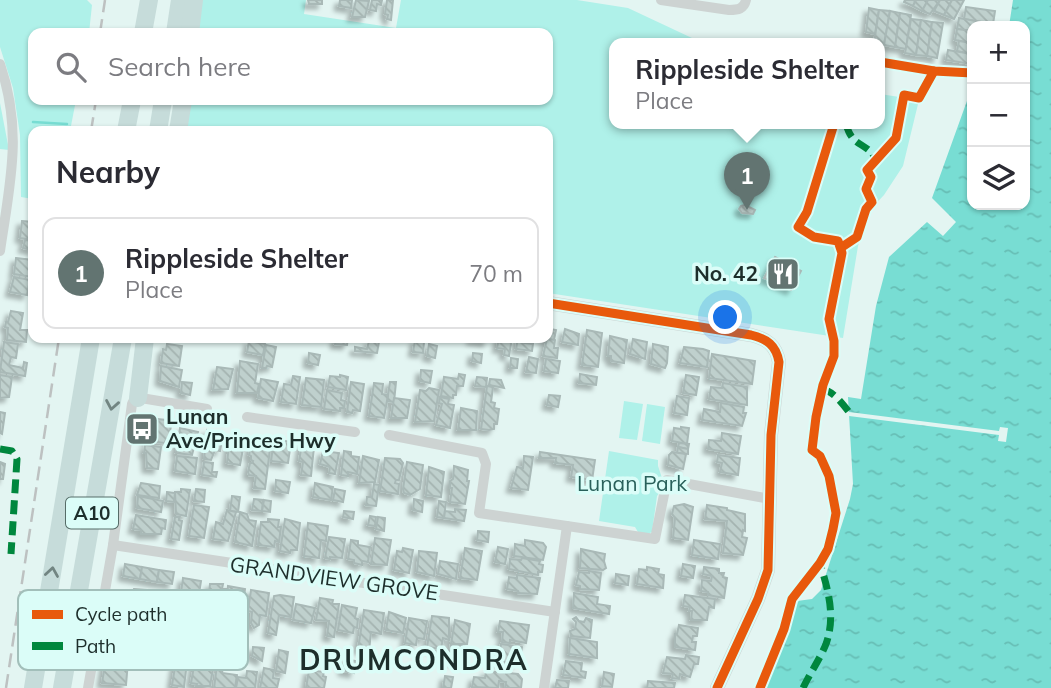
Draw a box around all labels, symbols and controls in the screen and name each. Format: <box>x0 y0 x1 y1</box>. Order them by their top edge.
map controls <box>967 21 1030 210</box>
button: + <box>967 21 1030 84</box>
search box <box>28 28 553 105</box>
popup <box>609 38 885 129</box>
icon: search <box>52 48 90 86</box>
text: Search here <box>108 50 251 83</box>
text: Rippleside Shelter <box>635 53 859 86</box>
button: − <box>967 84 1030 147</box>
text: Place <box>635 86 693 115</box>
button: layers <box>967 147 1030 210</box>
pin: 1 <box>724 152 770 210</box>
text: Nearby <box>56 153 160 191</box>
text: Rippleside Shelter <box>125 242 348 275</box>
restaurant icon: No. 42 <box>764 255 802 293</box>
text: 1 <box>74 259 88 288</box>
text: 70 m <box>469 259 523 288</box>
place label: No. 42 <box>694 260 758 286</box>
text: Place <box>125 275 183 304</box>
your location <box>708 300 742 334</box>
one-way arrow <box>105 399 120 411</box>
place label: Lunan Ave/Princes Hwy <box>166 403 336 453</box>
bus stop icon: Lunan Ave/Princes Hwy <box>123 410 161 448</box>
park label: Lunan Park <box>577 470 687 496</box>
road number: A10 <box>66 498 118 528</box>
street label: GRANDVIEW GROVE <box>228 551 440 605</box>
one-way arrow <box>44 566 59 578</box>
legend <box>18 590 248 670</box>
text: Cycle path <box>75 602 167 626</box>
text: Path <box>75 634 116 658</box>
district label: DRUMCONDRA <box>299 642 529 677</box>

